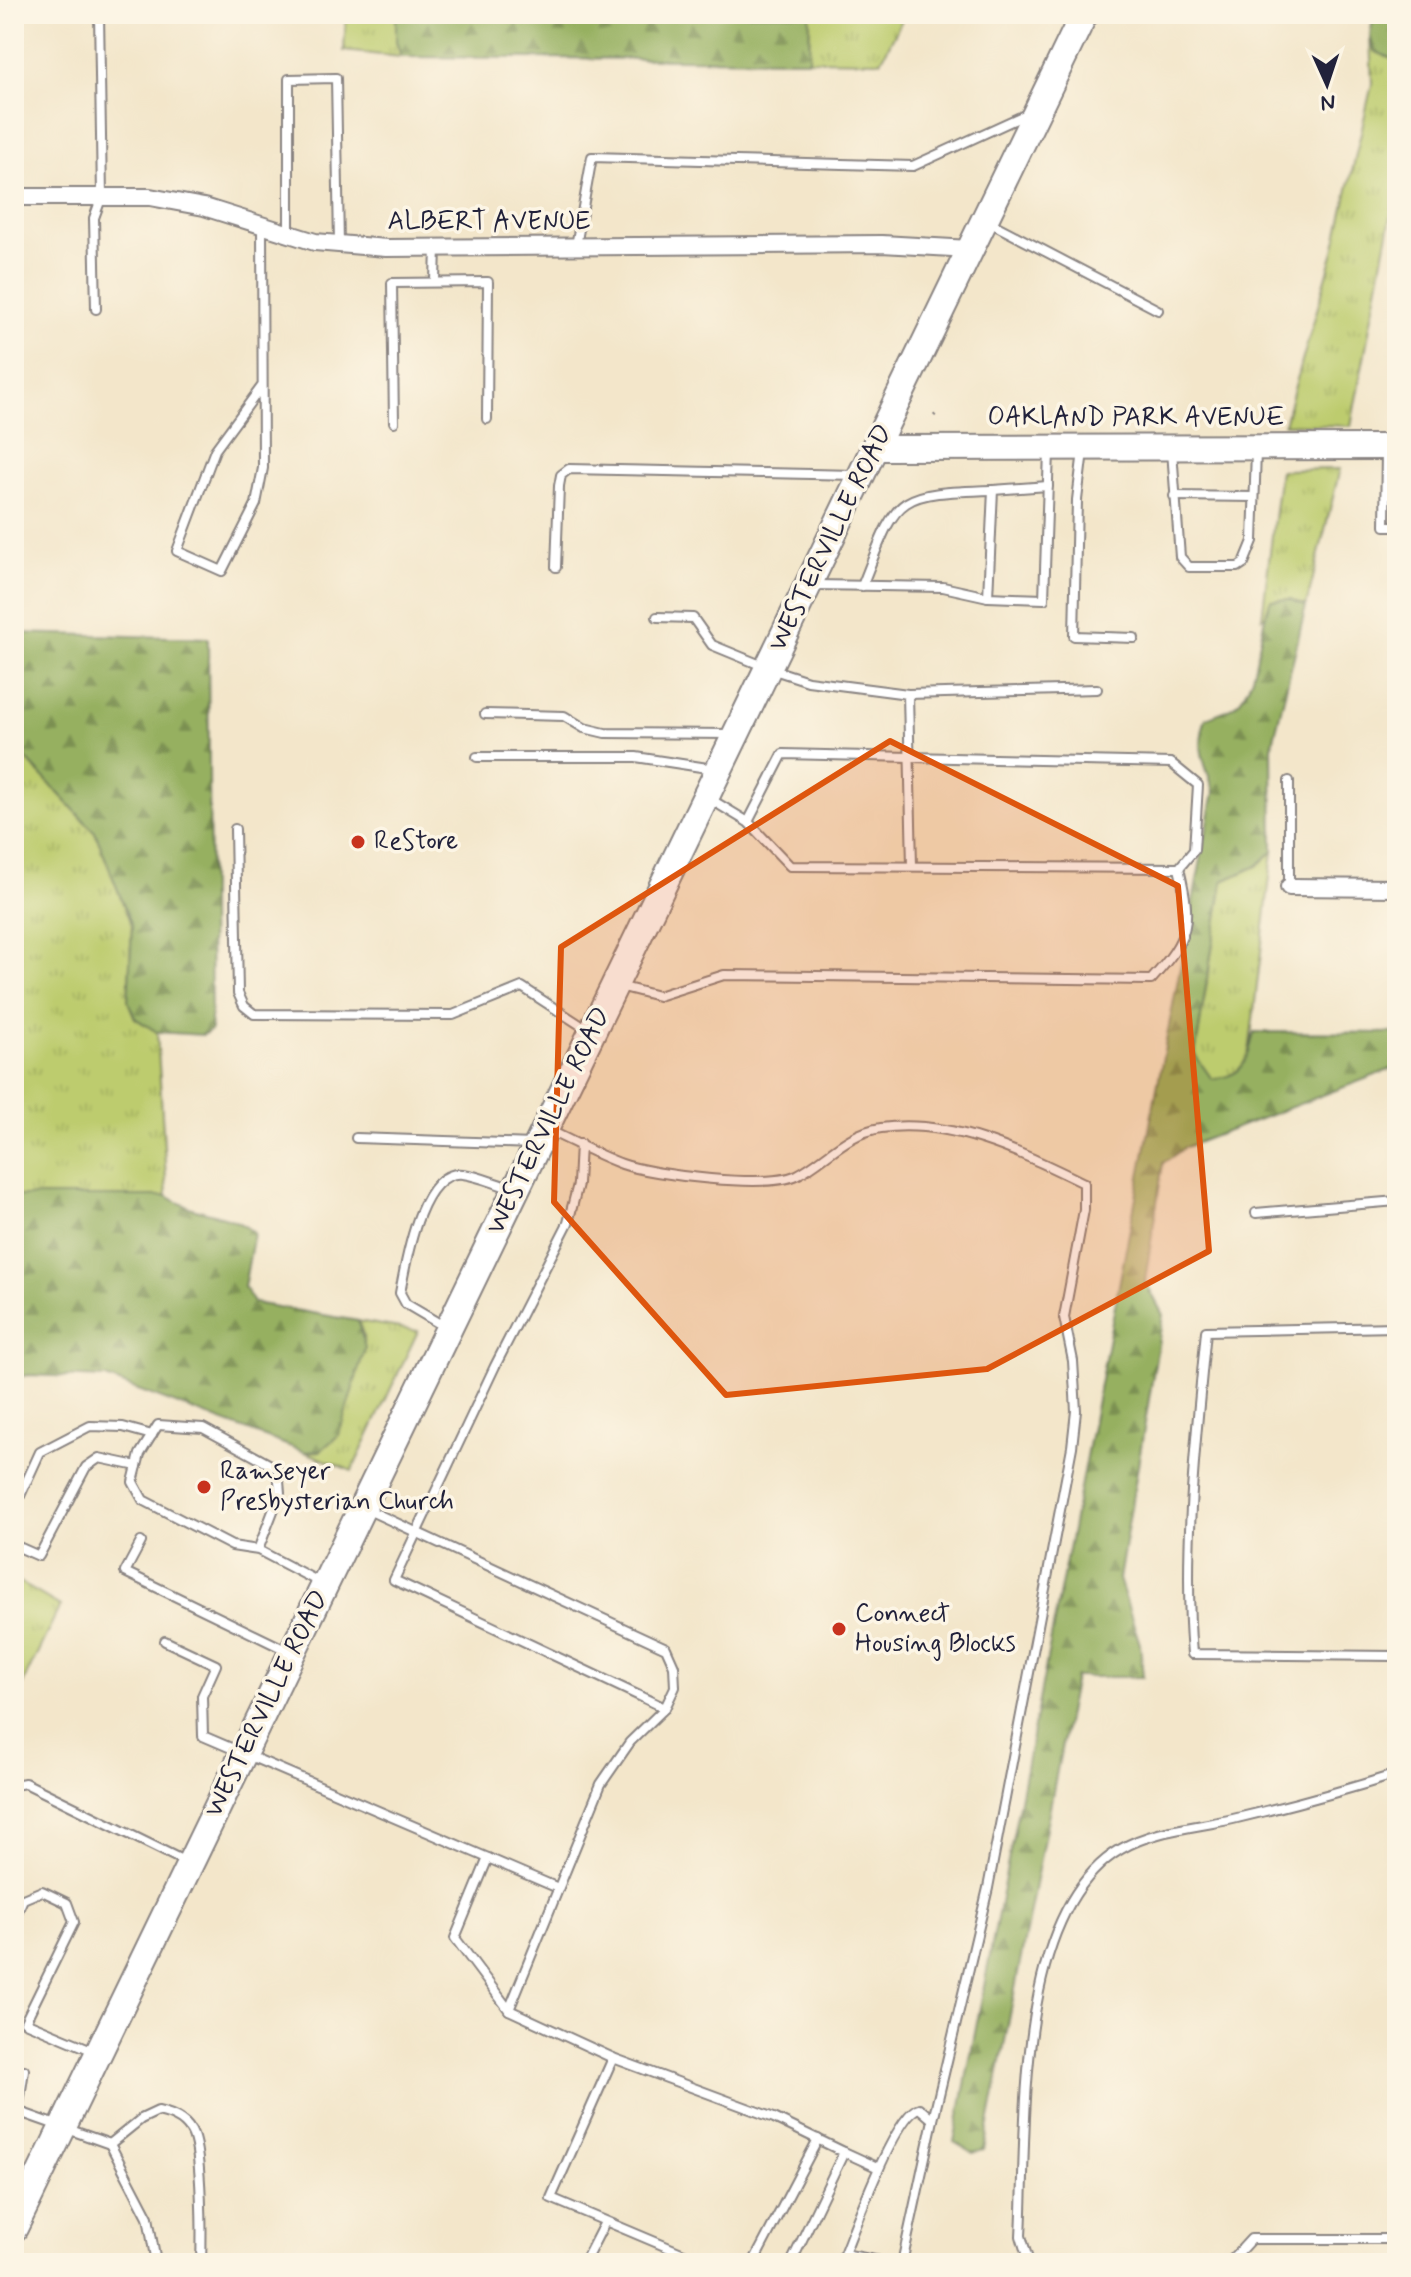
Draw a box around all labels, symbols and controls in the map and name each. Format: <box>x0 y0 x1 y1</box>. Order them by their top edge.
north arrow <box>1287 44 1367 124</box>
text: N <box>1320 88 1336 116</box>
street label: ALBERT AVENUE <box>388 205 591 239</box>
street label: OAKLAND PARK AVENUE <box>987 401 1285 435</box>
street label: WESTERVILLE ROAD <box>761 419 901 657</box>
place label: ReStore <box>374 825 458 859</box>
marker: ReStore <box>349 833 367 851</box>
street label: WESTERVILLE ROAD <box>479 1002 619 1240</box>
place label: Ramseyer Presbysterian Church <box>220 1455 454 1519</box>
marker: Ramseyer Presbysterian Church <box>195 1478 213 1496</box>
street label: WESTERVILLE ROAD <box>197 1585 337 1823</box>
place label: Connect Housing Blocks <box>855 1597 1016 1661</box>
marker: Connect Housing Blocks <box>830 1620 848 1638</box>

